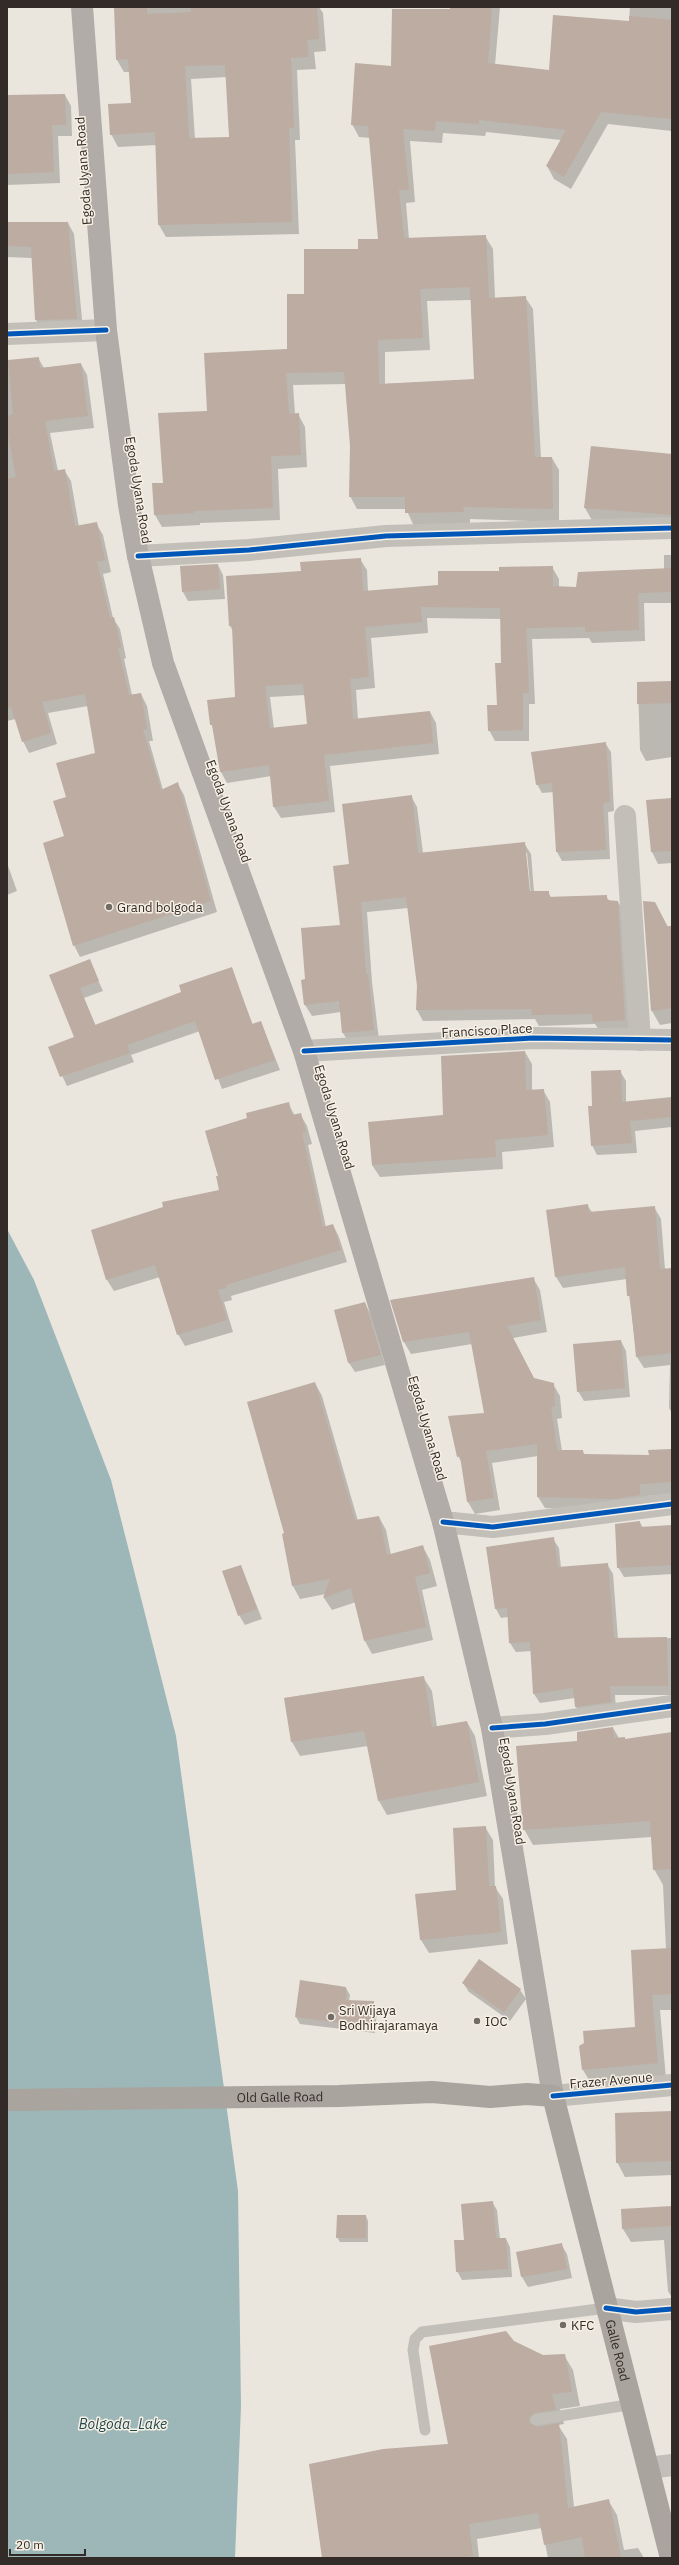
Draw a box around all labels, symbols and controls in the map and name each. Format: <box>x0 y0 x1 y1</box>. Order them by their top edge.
street label: Egoda Uyana Road <box>71 116 96 226</box>
street label: Egoda Uyana Road <box>122 435 155 545</box>
street label: Egoda Uyana Road <box>202 757 255 865</box>
place label: Grand bolgoda <box>117 899 203 916</box>
marker: Grand bolgoda <box>104 902 114 912</box>
street label: Francisco Place <box>441 1020 533 1041</box>
street label: Egoda Uyana Road <box>311 1063 359 1172</box>
street label: Egoda Uyana Road <box>404 1374 451 1483</box>
street label: Egoda Uyana Road <box>496 1736 529 1846</box>
place label: Sri Wijaya Bodhirajaramaya <box>339 2002 438 2034</box>
marker: Sri Wijaya Bodhirajaramaya <box>326 2012 336 2022</box>
place label: IOC <box>485 2013 507 2030</box>
marker: IOC <box>472 2016 482 2026</box>
street label: Frazer Avenue <box>569 2068 653 2093</box>
street label: Old Galle Road <box>237 2088 323 2106</box>
place label: KFC <box>571 2317 594 2334</box>
street label: Galle Road <box>601 2318 634 2383</box>
marker: KFC <box>558 2320 568 2330</box>
water label: Bolgoda_Lake <box>79 2415 167 2433</box>
scale bar <box>10 2531 85 2557</box>
text: 20 m <box>16 2537 44 2552</box>

